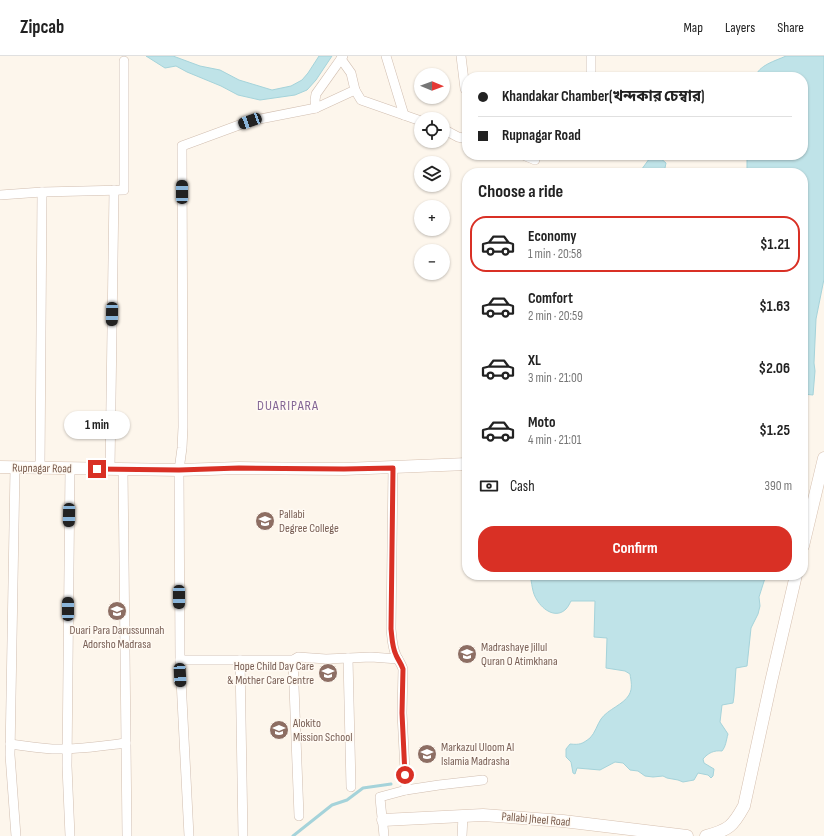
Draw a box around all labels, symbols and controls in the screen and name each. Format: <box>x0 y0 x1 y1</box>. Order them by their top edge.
text: Zipcab <box>20 16 64 39</box>
text: Map <box>683 19 703 36</box>
text: Layers <box>725 19 755 36</box>
text: Share <box>777 19 804 36</box>
north arrow <box>414 68 450 104</box>
map controls <box>414 68 450 280</box>
text: Khandakar Chamber(খন্দকার চেম্বার) <box>502 87 704 106</box>
car <box>237 111 263 131</box>
button: locate <box>414 112 450 148</box>
text: Rupnagar Road <box>502 126 581 145</box>
button: layers <box>414 156 450 192</box>
car <box>176 180 188 204</box>
text: Choose a ride <box>478 181 563 202</box>
button: + <box>414 200 450 236</box>
icon: car <box>480 226 516 262</box>
text: Economy <box>528 227 577 246</box>
text: $1.21 <box>760 235 790 254</box>
button: − <box>414 244 450 280</box>
text: 1 min · 20:58 <box>528 246 582 262</box>
icon: car <box>480 288 516 324</box>
text: Comfort <box>528 289 573 308</box>
text: $1.63 <box>759 297 790 316</box>
car <box>106 302 118 326</box>
text: 2 min · 20:59 <box>528 308 583 324</box>
icon: car <box>480 350 516 386</box>
text: XL <box>528 351 541 370</box>
text: $2.06 <box>758 359 790 378</box>
text: 3 min · 21:00 <box>528 370 583 386</box>
district label: DUARIPARA <box>257 397 319 414</box>
callout: 1 min <box>64 411 130 439</box>
icon: car <box>480 412 516 448</box>
text: Moto <box>528 413 555 432</box>
text: 1 min <box>85 417 109 433</box>
text: $1.25 <box>759 421 790 440</box>
text: 4 min · 21:01 <box>528 432 581 448</box>
street label: Rupnagar Road <box>12 460 72 477</box>
route end <box>88 460 106 478</box>
icon: cash <box>478 475 500 497</box>
text: Cash <box>510 477 535 496</box>
text: 390 m <box>765 478 792 494</box>
car <box>63 503 75 527</box>
place label: Pallabi Degree College <box>279 507 339 536</box>
school or university icon: Pallabi Degree College <box>254 510 276 532</box>
button: Confirm <box>478 526 792 572</box>
car <box>173 585 185 609</box>
car <box>62 597 74 621</box>
school or university icon: Duari Para Darussunnah Adorsho Madrasa <box>106 600 128 622</box>
place label: Duari Para Darussunnah Adorsho Madrasa <box>70 623 164 652</box>
place label: Madrashaye Jillul Quran O Atimkhana <box>481 640 558 669</box>
school or university icon: Madrashaye Jillul Quran O Atimkhana <box>456 643 478 665</box>
place label: Hope Child Day Care & Mother Care Centre <box>227 659 314 688</box>
school or university icon: Hope Child Day Care & Mother Care Centre <box>317 662 339 684</box>
car <box>173 663 187 687</box>
place label: Alokito Mission School <box>292 716 352 745</box>
school or university icon: Alokito Mission School <box>268 719 290 741</box>
place label: Markazul Uloom Al Islamia Madrasha <box>441 740 514 769</box>
school or university icon: Markazul Uloom Al Islamia Madrasha <box>416 743 438 765</box>
route start <box>396 766 414 784</box>
street label: Pallabi Jheel Road <box>501 809 571 830</box>

